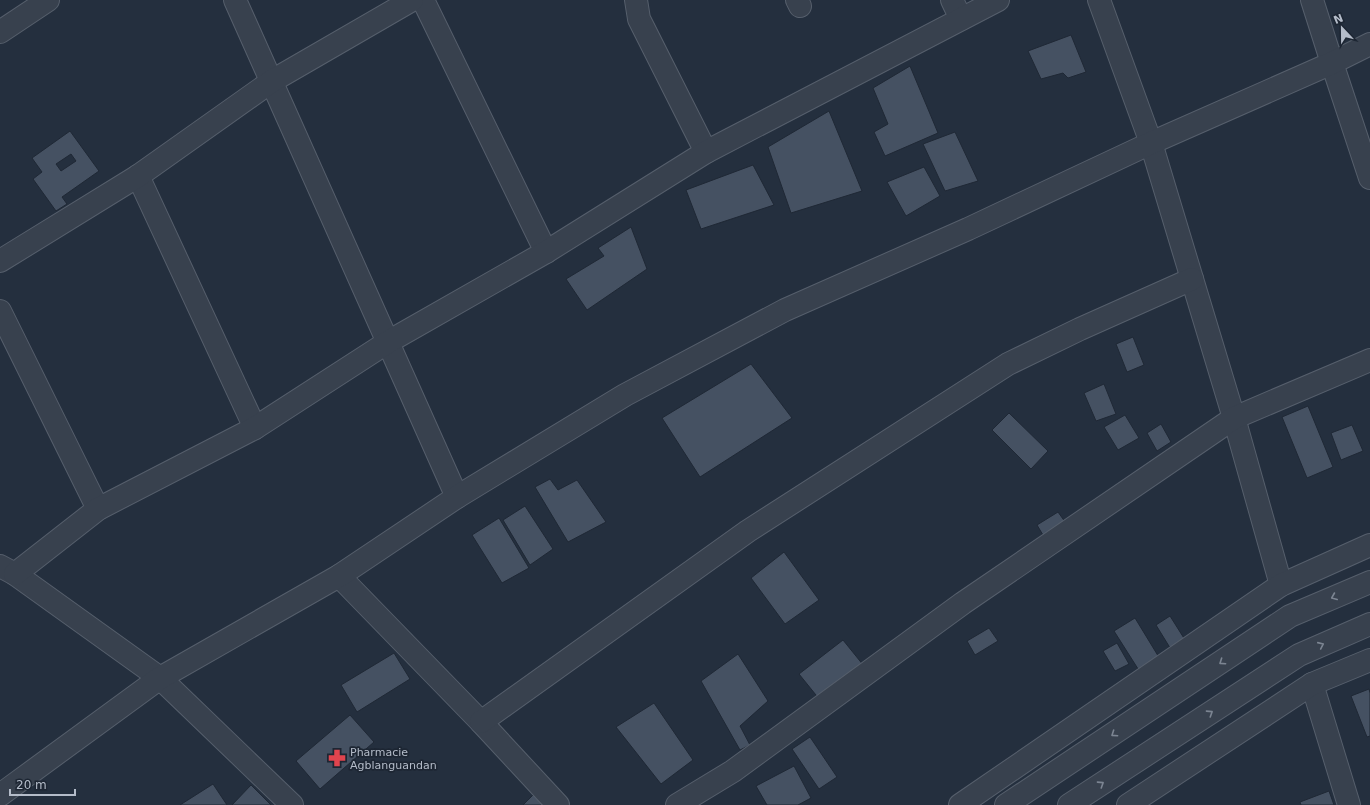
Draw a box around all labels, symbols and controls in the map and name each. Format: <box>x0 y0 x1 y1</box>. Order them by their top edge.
north arrow <box>1322 8 1362 48</box>
text: N <box>1332 11 1345 27</box>
one-way arrow <box>1331 592 1339 600</box>
one-way arrow <box>1317 642 1324 650</box>
one-way arrow <box>1219 657 1226 664</box>
one-way arrow <box>1206 710 1213 718</box>
one-way arrow <box>1111 729 1118 737</box>
place label: Pharmacie Agblanguandan <box>350 746 437 772</box>
pharmacy icon: Pharmacie Agblanguandan <box>327 748 347 768</box>
scale bar <box>10 771 75 797</box>
text: 20 m <box>16 778 47 792</box>
one-way arrow <box>1097 781 1104 788</box>

